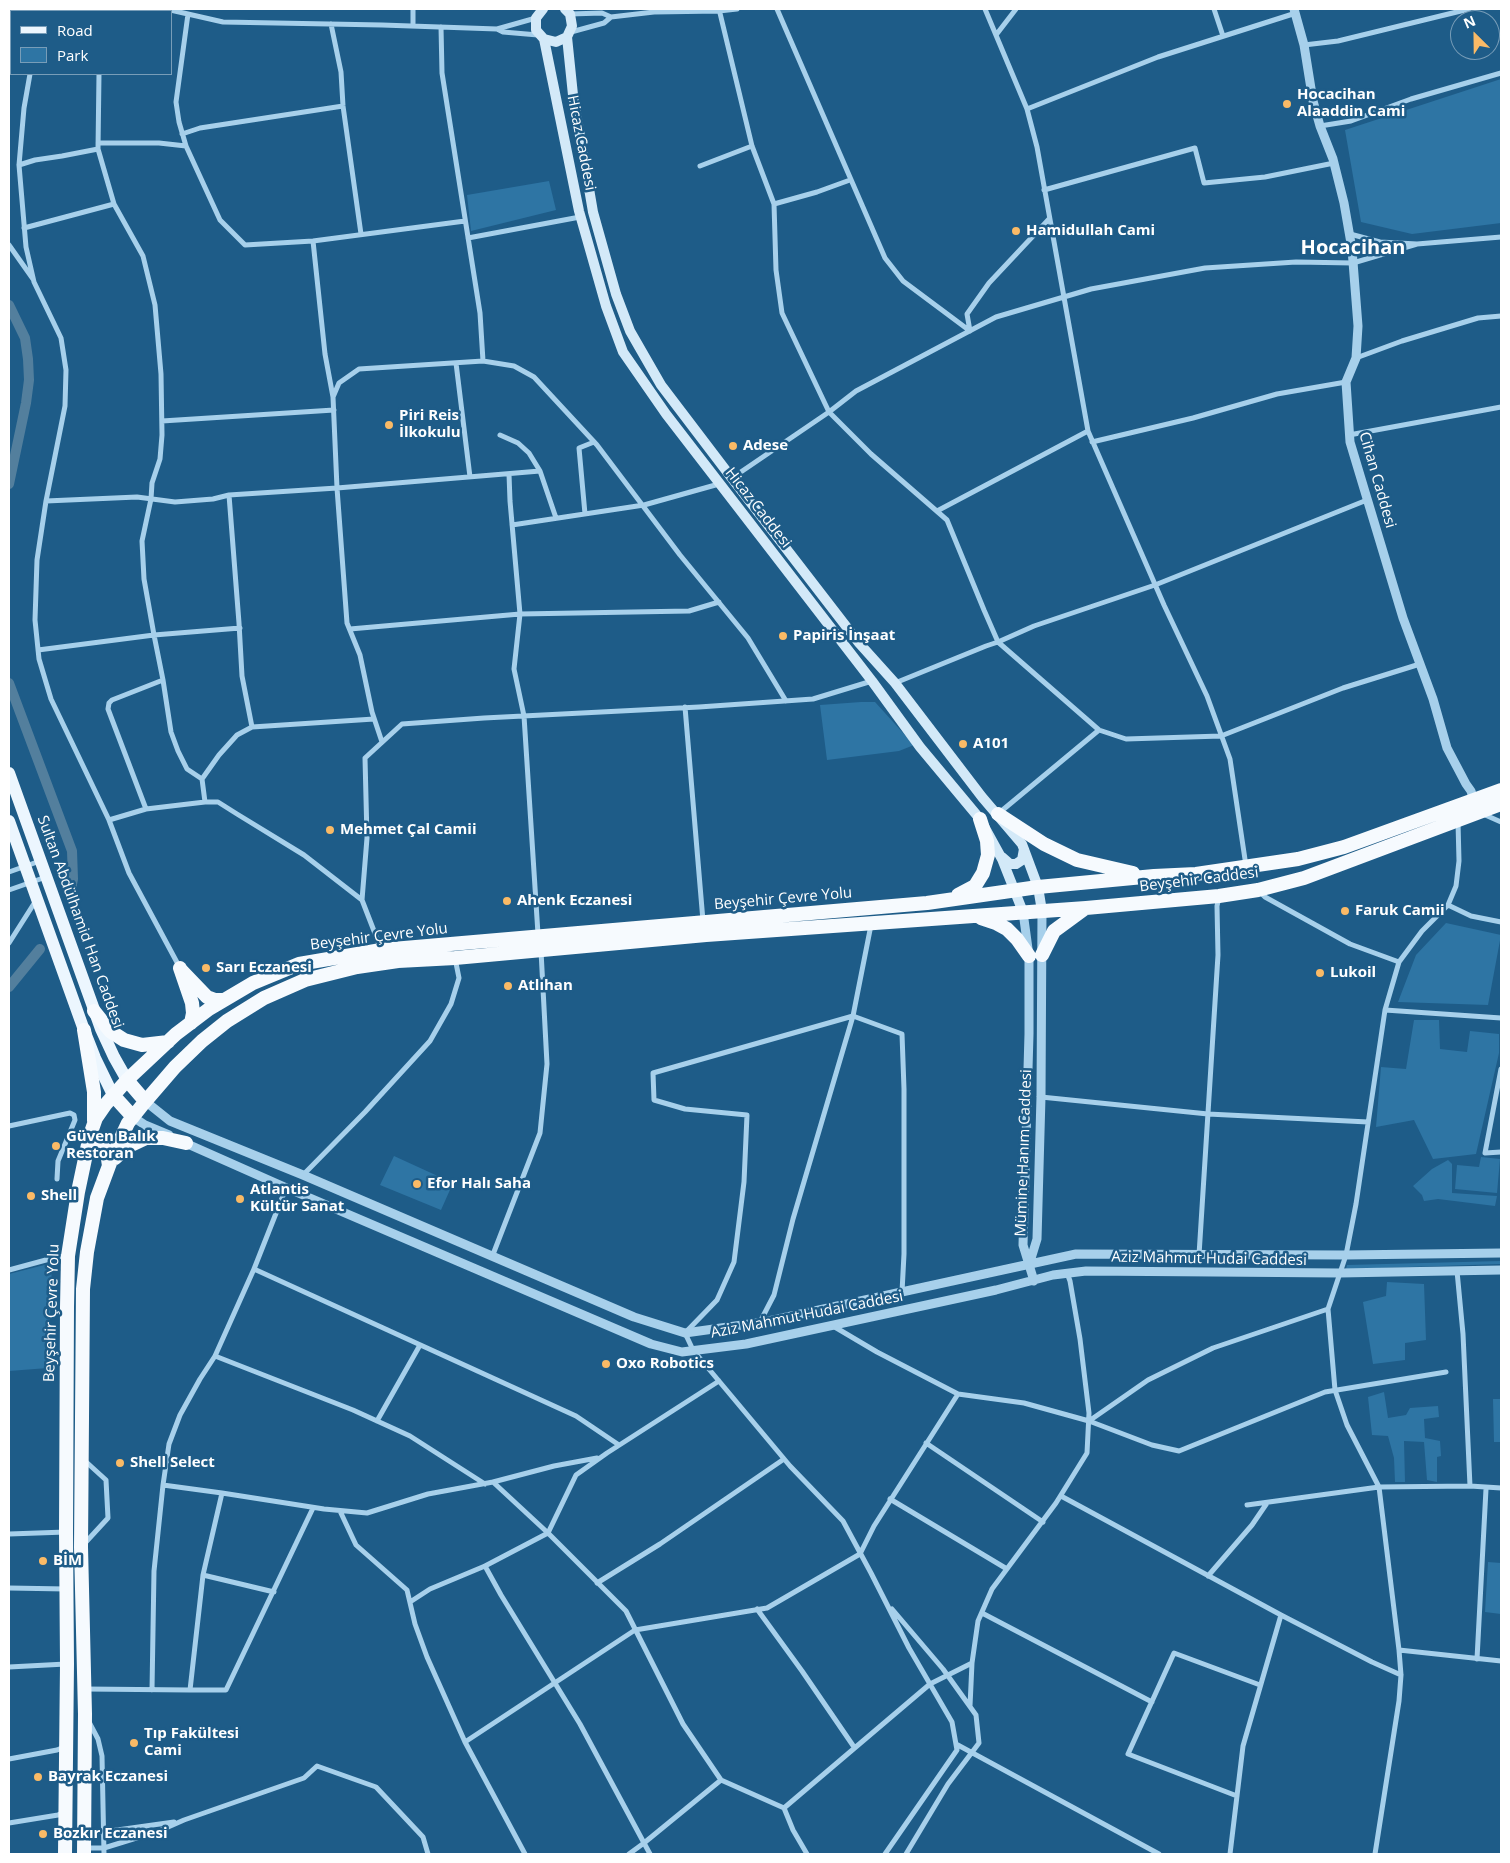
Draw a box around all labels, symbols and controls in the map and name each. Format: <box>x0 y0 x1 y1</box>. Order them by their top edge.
legend <box>10 10 172 75</box>
north arrow <box>1450 10 1500 60</box>
text: N <box>1460 11 1478 33</box>
text: Road <box>57 20 93 40</box>
text: Park <box>57 45 88 65</box>
place label: Hocacihan Alaaddin Cami <box>1297 86 1405 121</box>
street label: Hicaz Caddesi <box>563 94 599 192</box>
marker: Hocacihan Alaaddin Cami <box>1281 98 1293 110</box>
place label: Hamidullah Cami <box>1026 222 1155 240</box>
marker: Hamidullah Cami <box>1010 225 1022 237</box>
district label: Hocacihan <box>1301 236 1405 260</box>
place label: Piri Reis İlkokulu <box>399 407 461 442</box>
marker: Piri Reis İlkokulu <box>383 419 395 431</box>
street label: Cihan Caddesi <box>1355 430 1399 530</box>
place label: Adese <box>743 437 788 455</box>
marker: Adese <box>727 440 739 452</box>
street label: Hicaz Caddesi <box>721 464 795 552</box>
place label: Papiris İnşaat <box>793 627 895 645</box>
marker: Papiris İnşaat <box>777 630 789 642</box>
place label: A101 <box>973 735 1009 753</box>
marker: A101 <box>957 738 969 750</box>
street label: Sultan Abdülhamid Han Caddesi <box>33 813 127 1031</box>
place label: Mehmet Çal Camii <box>340 821 476 839</box>
marker: Mehmet Çal Camii <box>324 824 336 836</box>
street label: Beyşehir Caddesi <box>1138 864 1260 896</box>
street label: Beyşehir Çevre Yolu <box>713 884 853 914</box>
place label: Ahenk Eczanesi <box>517 892 632 910</box>
marker: Ahenk Eczanesi <box>501 895 513 907</box>
place label: Faruk Camii <box>1355 902 1445 920</box>
marker: Faruk Camii <box>1339 905 1351 917</box>
street label: Beyşehir Çevre Yolu <box>309 920 449 954</box>
place label: Sarı Eczanesi <box>216 959 312 977</box>
marker: Sarı Eczanesi <box>200 962 212 974</box>
place label: Lukoil <box>1330 964 1376 982</box>
marker: Lukoil <box>1314 967 1326 979</box>
place label: Atlıhan <box>518 977 573 995</box>
marker: Atlıhan <box>502 980 514 992</box>
street label: Mümine Hanım Caddesi <box>1012 1069 1036 1237</box>
place label: Güven Balık Restoran <box>66 1128 155 1163</box>
marker: Güven Balık Restoran <box>50 1140 62 1152</box>
place label: Efor Halı Saha <box>427 1175 531 1193</box>
marker: Efor Halı Saha <box>411 1178 423 1190</box>
place label: Atlantis Kültür Sanat <box>250 1181 344 1216</box>
place label: Shell <box>41 1187 77 1205</box>
marker: Shell <box>25 1190 37 1202</box>
marker: Atlantis Kültür Sanat <box>234 1193 246 1205</box>
street label: Beyşehir Çevre Yolu <box>41 1244 63 1382</box>
street label: Aziz Mahmut Hudai Caddesi <box>1111 1248 1307 1270</box>
street label: Aziz Mahmut Hudai Caddesi <box>709 1288 905 1342</box>
place label: Oxo Robotics <box>616 1355 714 1373</box>
marker: Oxo Robotics <box>600 1358 612 1370</box>
place label: Shell Select <box>130 1454 215 1472</box>
marker: Shell Select <box>114 1457 126 1469</box>
place label: BİM <box>53 1552 82 1570</box>
marker: BİM <box>37 1555 49 1567</box>
place label: Tıp Fakültesi Cami <box>144 1725 239 1760</box>
marker: Tıp Fakültesi Cami <box>128 1737 140 1749</box>
place label: Bayrak Eczanesi <box>48 1768 168 1786</box>
marker: Bayrak Eczanesi <box>32 1771 44 1783</box>
place label: Bozkır Eczanesi <box>53 1825 168 1843</box>
marker: Bozkır Eczanesi <box>37 1828 49 1840</box>

